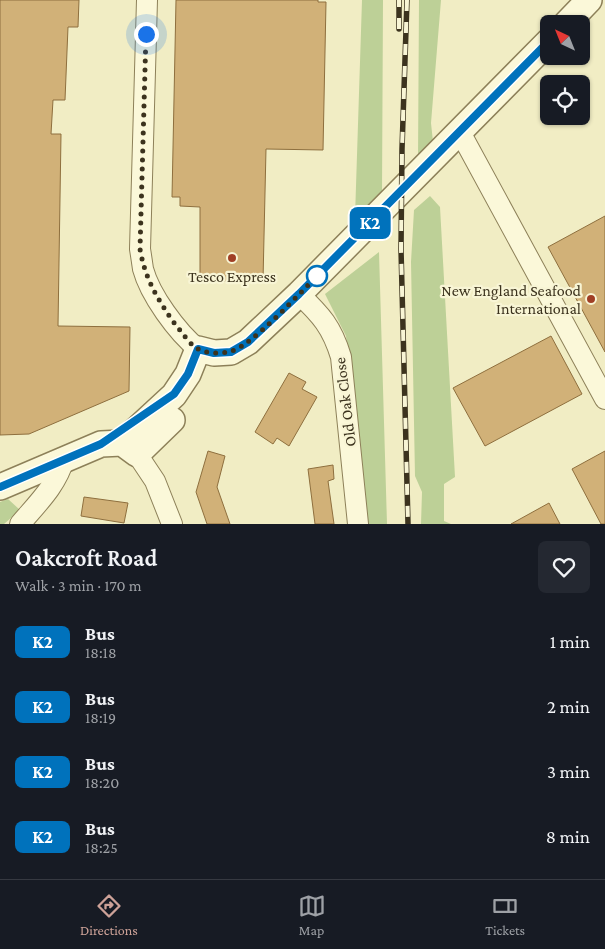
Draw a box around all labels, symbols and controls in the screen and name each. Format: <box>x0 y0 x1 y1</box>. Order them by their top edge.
north arrow <box>540 15 590 65</box>
map controls <box>540 15 590 125</box>
your location <box>134 22 159 47</box>
button: locate <box>540 75 590 125</box>
line badge: K2 <box>348 207 392 239</box>
text: K2 <box>360 213 380 233</box>
marker: Tesco Express <box>226 252 238 264</box>
unlabelled marker <box>306 265 328 287</box>
place label: Tesco Express <box>188 268 276 286</box>
place label: New England Seafood International <box>441 282 582 317</box>
marker: New England Seafood International <box>585 293 597 305</box>
street label: Old Oak Close <box>331 356 359 448</box>
button: heart <box>538 541 590 593</box>
text: Oakcroft Road <box>15 544 157 571</box>
text: Walk · 3 min · 170 m <box>15 577 142 594</box>
text: Bus <box>85 623 115 644</box>
text: 1 min <box>550 631 590 652</box>
text: K2 <box>32 632 53 652</box>
text: 18:18 <box>85 644 117 661</box>
text: Bus <box>85 688 115 709</box>
text: 2 min <box>547 696 590 717</box>
text: K2 <box>32 697 53 717</box>
text: 18:19 <box>85 709 116 726</box>
text: Bus <box>85 753 115 774</box>
text: 3 min <box>547 761 590 782</box>
text: K2 <box>32 762 53 782</box>
text: 18:20 <box>85 774 119 791</box>
text: Bus <box>85 818 115 839</box>
text: 8 min <box>546 826 590 847</box>
text: K2 <box>32 827 53 847</box>
text: 18:25 <box>85 839 118 856</box>
tab: Directions <box>80 892 138 938</box>
tab: Map <box>298 892 326 938</box>
tab: Tickets <box>485 892 525 938</box>

